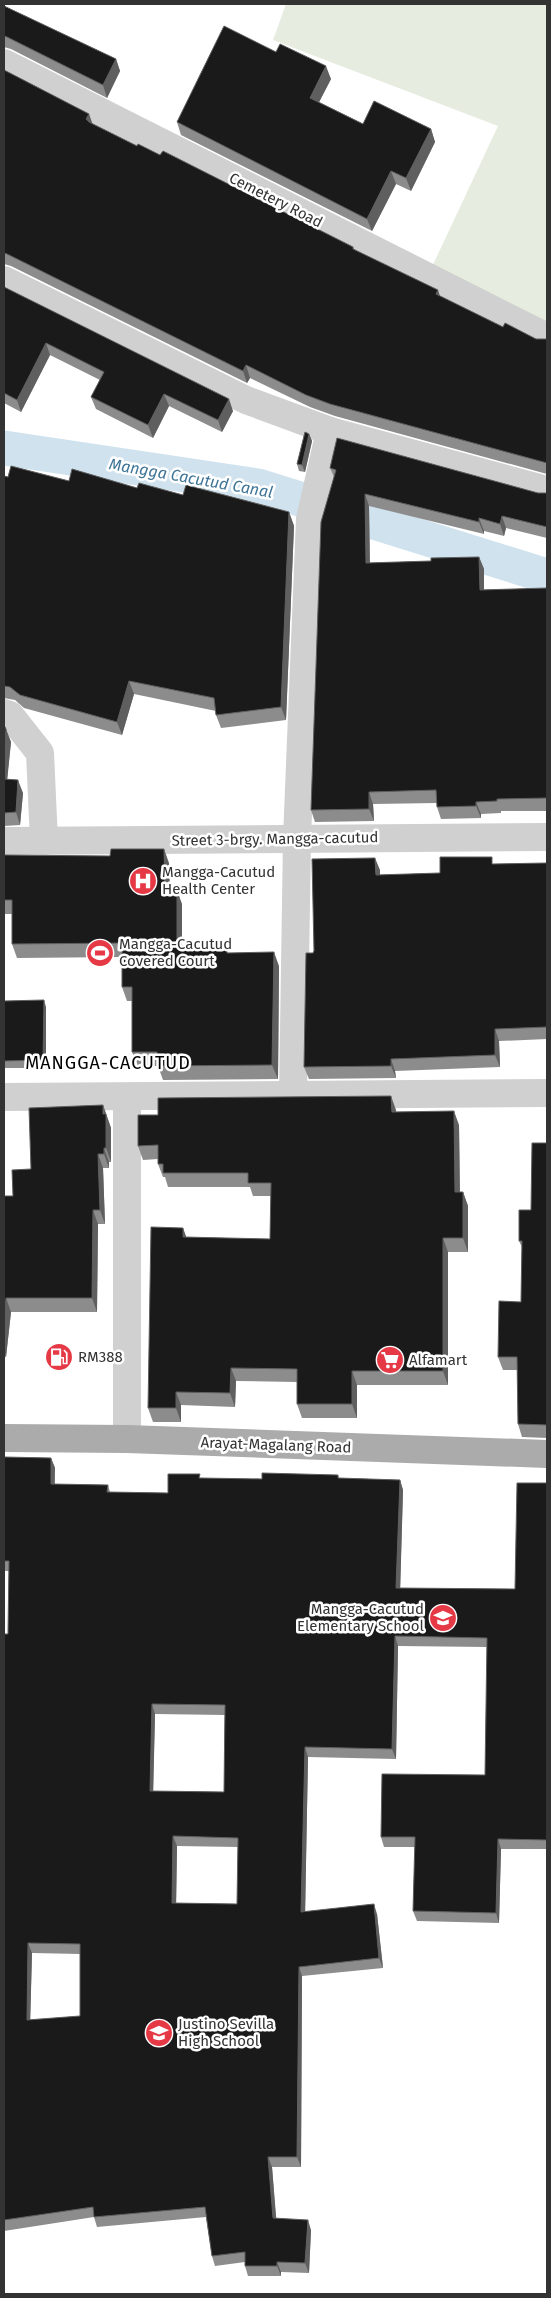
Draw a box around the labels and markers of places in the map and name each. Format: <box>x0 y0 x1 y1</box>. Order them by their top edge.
place label: Mangga-Cacutud Health Center <box>162 863 275 898</box>
hospital icon: Mangga-Cacutud Health Center <box>128 866 158 896</box>
place label: Mangga-Cacutud Covered Court <box>119 935 232 970</box>
sports icon: Mangga-Cacutud Covered Court <box>85 938 115 968</box>
fuel station icon: RM388 <box>44 1342 74 1372</box>
supermarket icon: Alfamart <box>375 1345 405 1375</box>
place label: RM388 <box>78 1348 123 1366</box>
place label: Alfamart <box>409 1351 468 1369</box>
place label: Mangga-Cacutud Elementary School <box>297 1600 425 1635</box>
school or university icon: Mangga-Cacutud Elementary School <box>428 1603 458 1633</box>
place label: Justino Sevilla High School <box>178 2015 274 2050</box>
school or university icon: Justino Sevilla High School <box>144 2018 174 2048</box>

